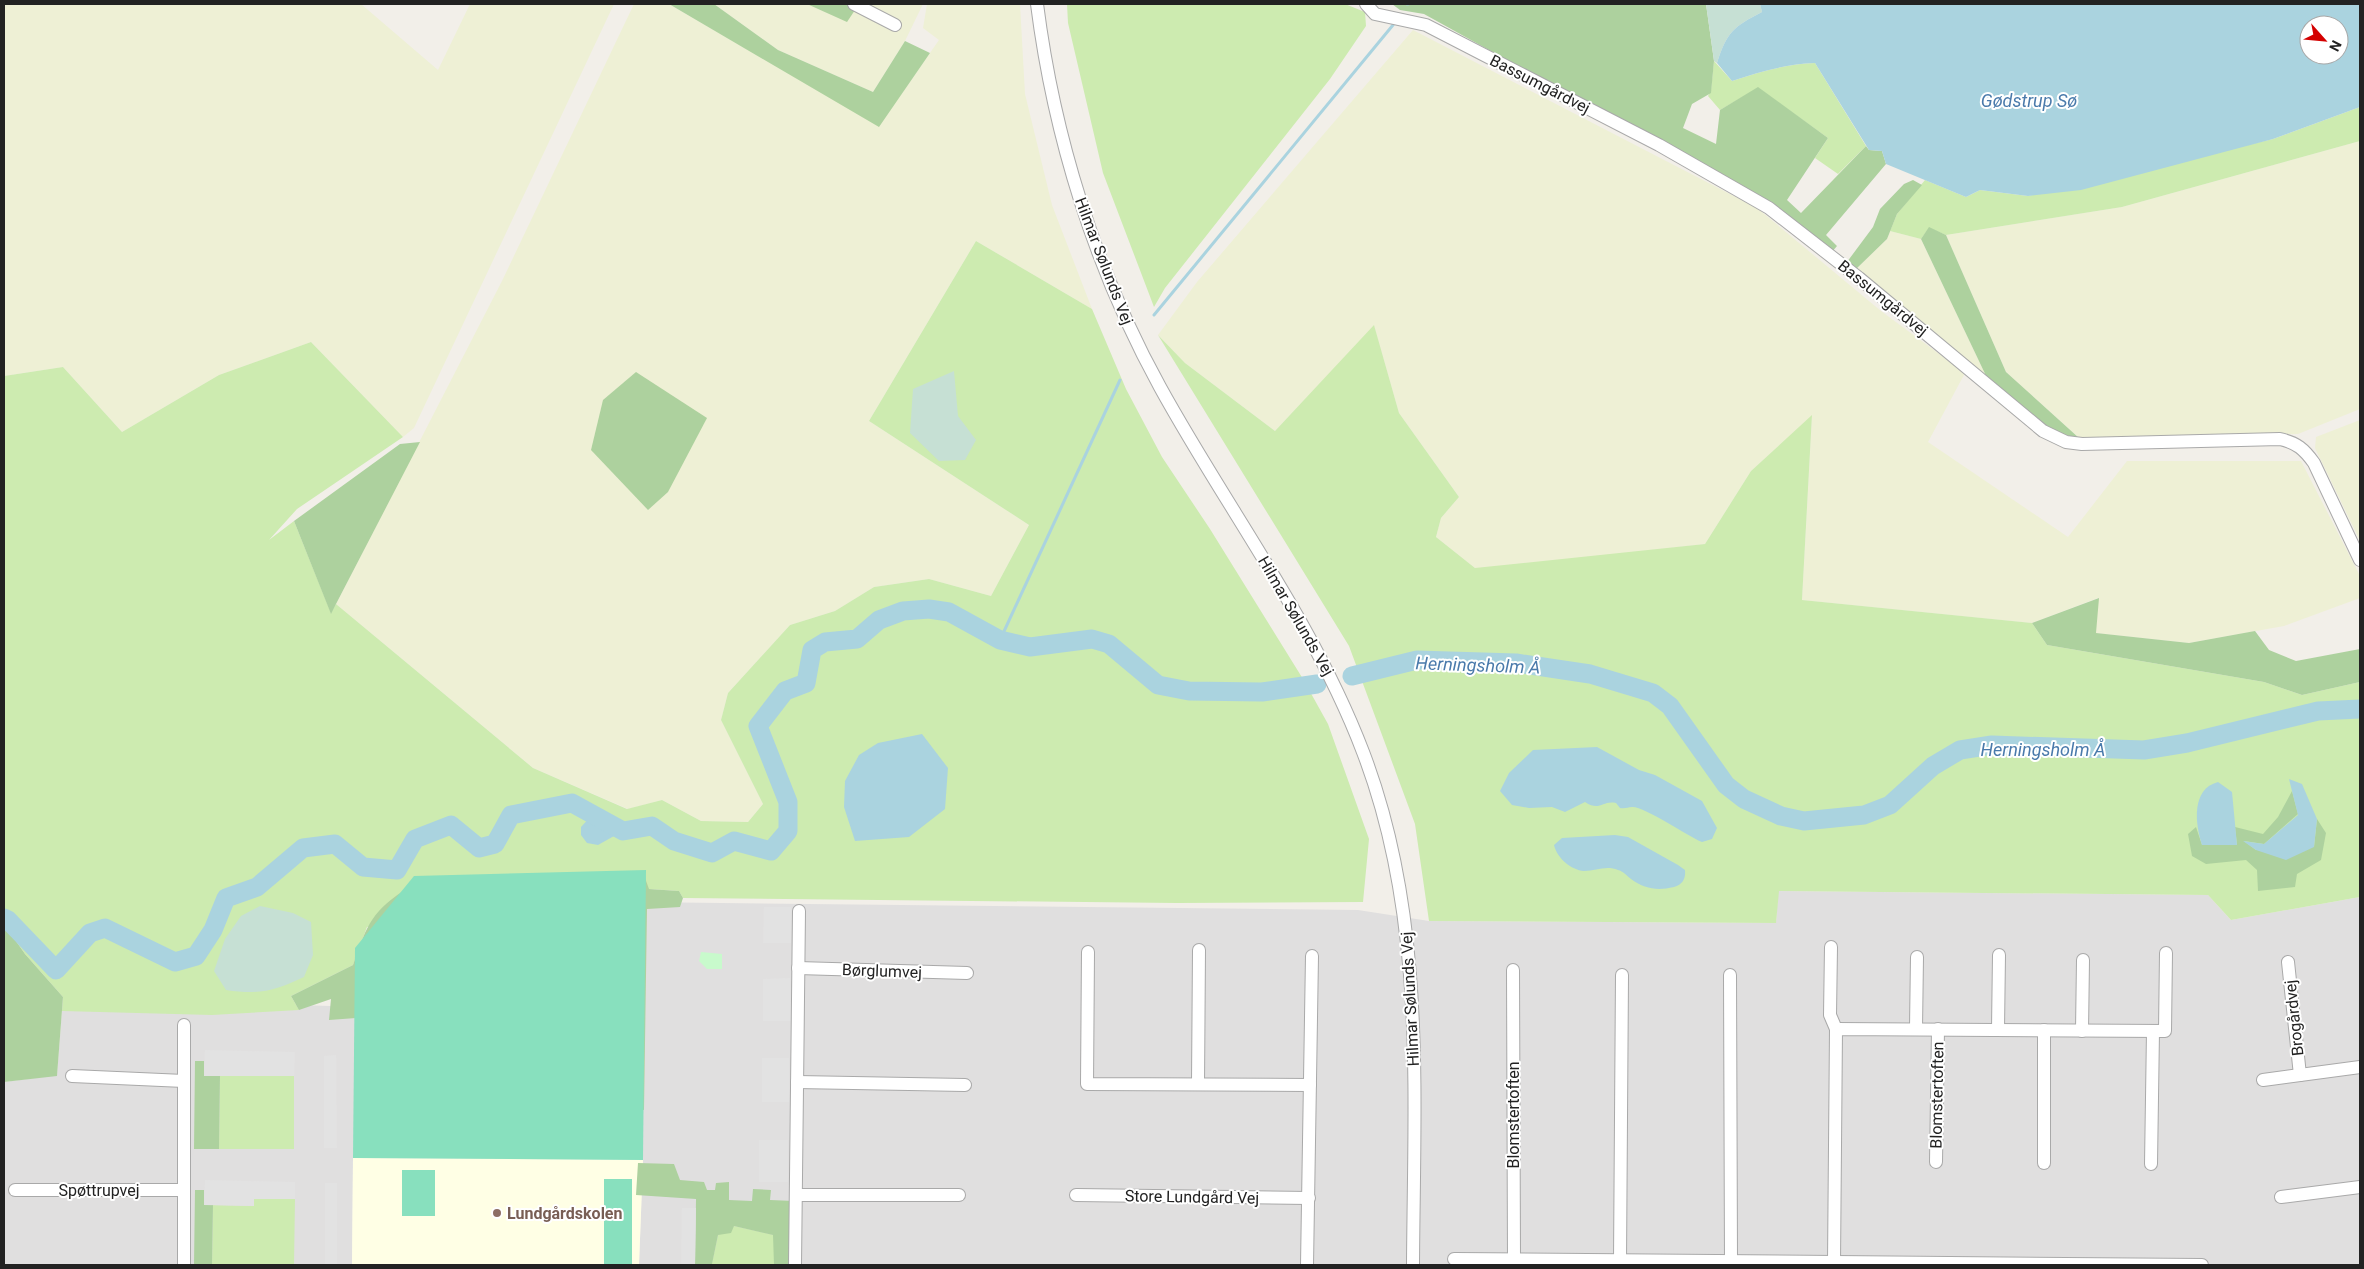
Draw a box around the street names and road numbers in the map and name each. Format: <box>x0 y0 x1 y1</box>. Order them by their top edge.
street label: Bassumgårdvej <box>1487 51 1593 117</box>
street label: Hilmar Sølunds Vej <box>1071 195 1137 327</box>
street label: Bassumgårdvej <box>1834 256 1932 340</box>
street label: Hilmar Sølunds Vej <box>1254 553 1338 679</box>
street label: Hilmar Sølunds Vej <box>1397 931 1423 1067</box>
street label: Børglumvej <box>842 960 922 982</box>
street label: Brogårdvej <box>2281 979 2307 1057</box>
street label: Blomstertoften <box>1927 1041 1947 1149</box>
street label: Blomstertoften <box>1504 1061 1523 1169</box>
street label: Spøttrupvej <box>58 1181 140 1200</box>
street label: Store Lundgård Vej <box>1125 1186 1259 1208</box>

